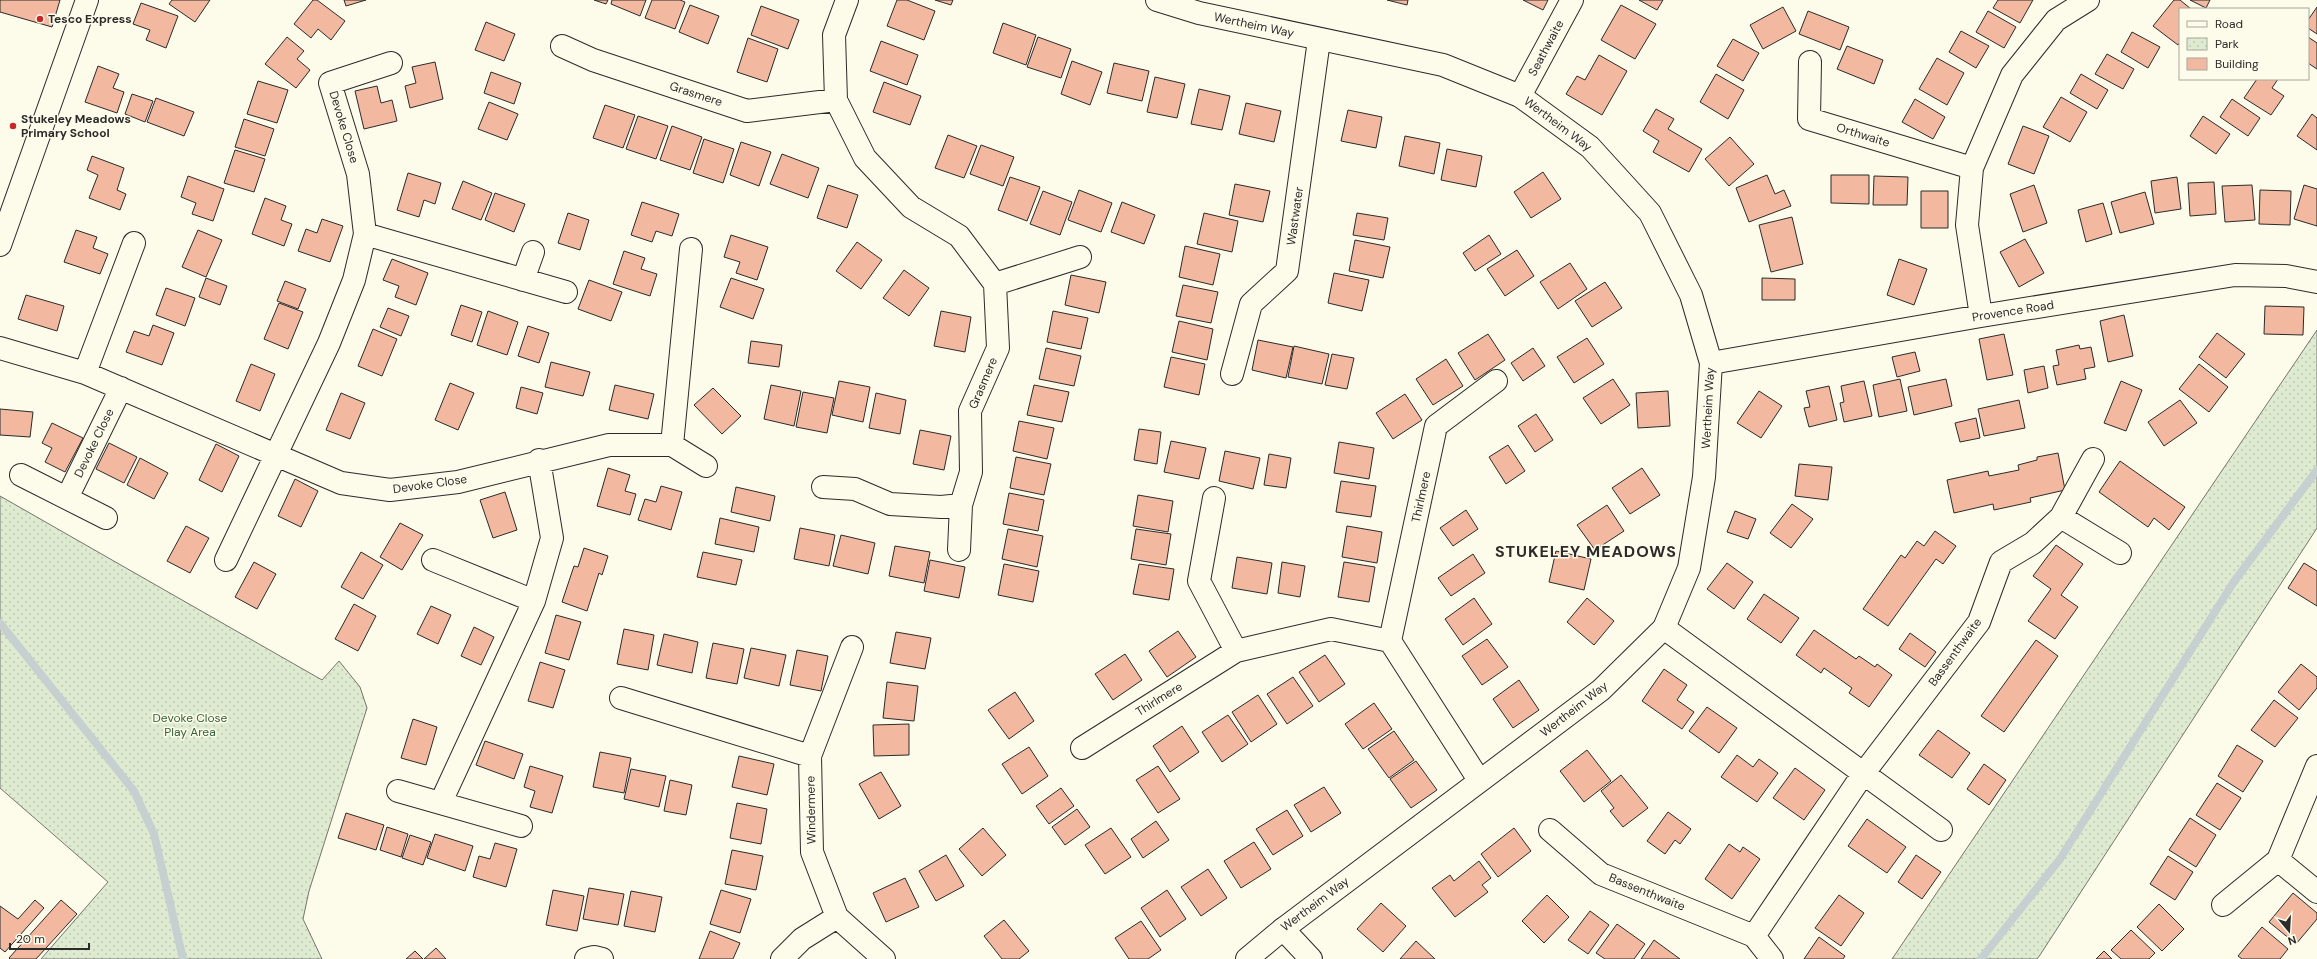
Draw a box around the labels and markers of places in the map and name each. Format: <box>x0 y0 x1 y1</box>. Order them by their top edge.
place label: Tesco Express <box>48 11 132 27</box>
marker: Tesco Express <box>35 14 45 24</box>
place label: Stukeley Meadows Primary School <box>21 111 131 141</box>
marker: Stukeley Meadows Primary School <box>8 121 18 131</box>

